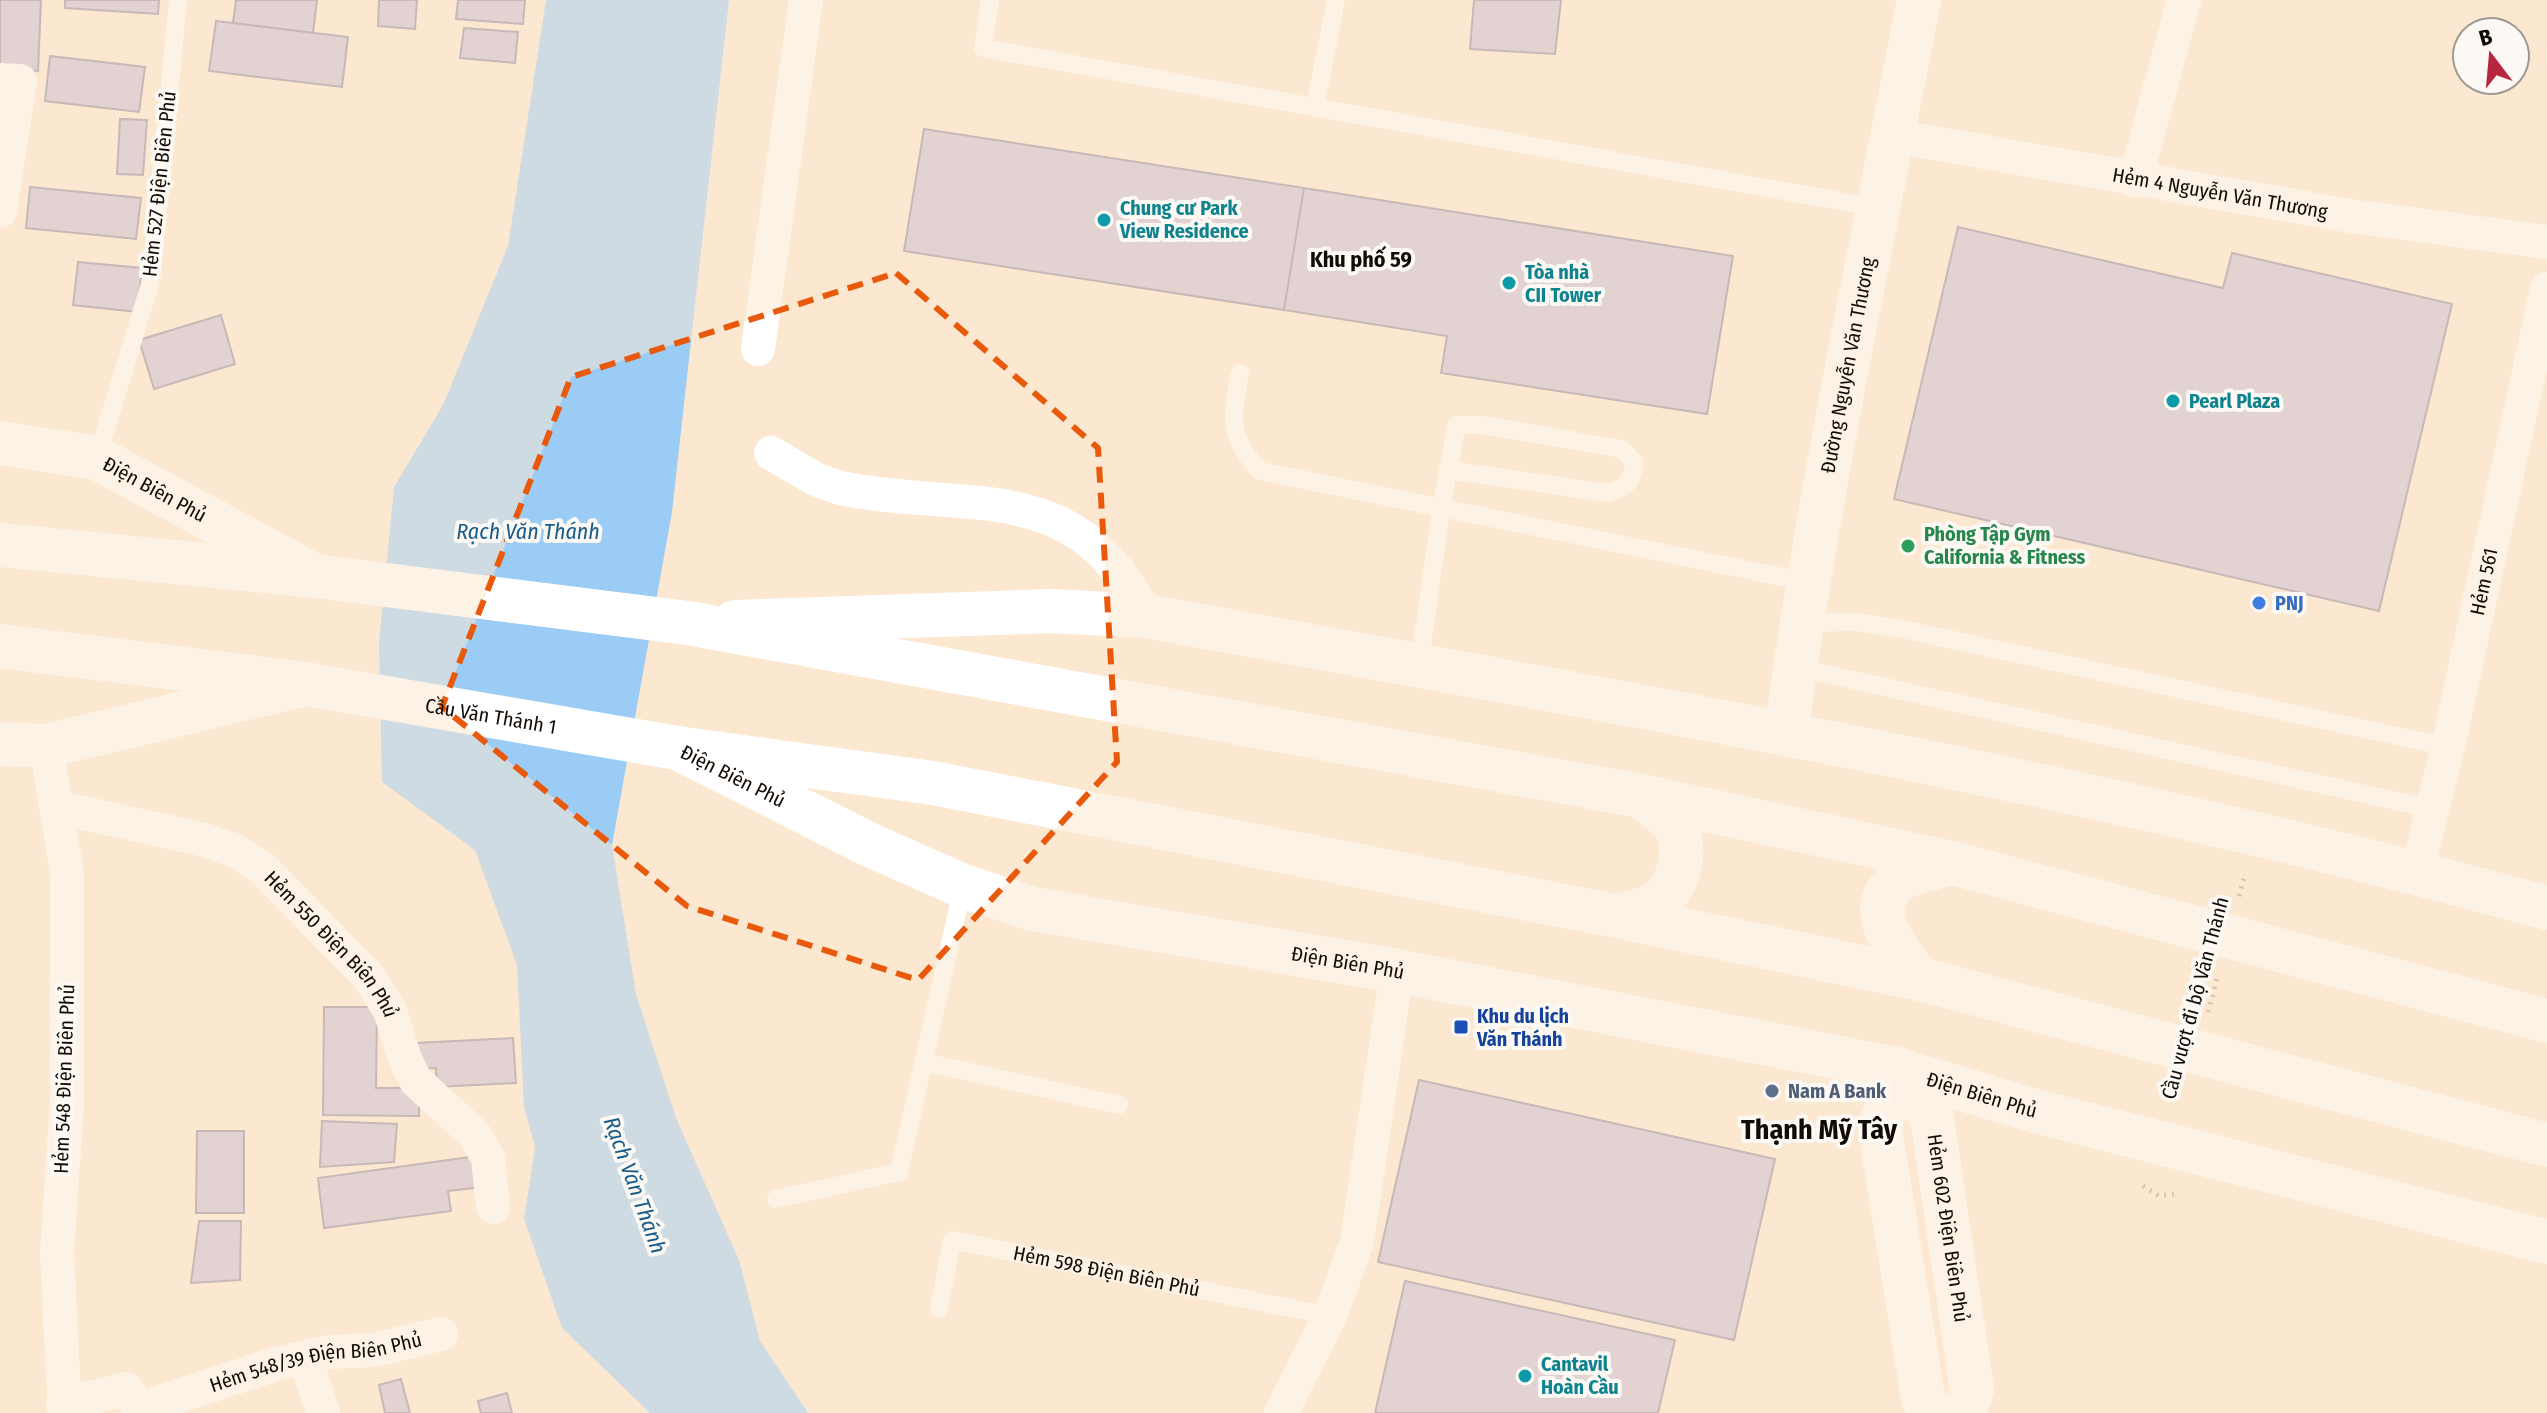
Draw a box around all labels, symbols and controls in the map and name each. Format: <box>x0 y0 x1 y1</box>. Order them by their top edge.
north arrow <box>2451 16 2531 96</box>
text: B <box>2476 23 2495 52</box>
street label: Hẻm 527 Điện Biên Phủ <box>137 90 181 278</box>
street label: Hẻm 4 Nguyễn Văn Thương <box>2111 163 2330 224</box>
place label: Chung cư Park View Residence <box>1119 196 1249 243</box>
marker: Chung cư Park View Residence <box>1095 211 1113 229</box>
district label: Khu phố 59 <box>1310 245 1412 273</box>
street label: Đường Nguyễn Văn Thương <box>1816 254 1880 475</box>
place label: Tòa nhà CII Tower <box>1525 260 1602 307</box>
marker: Tòa nhà CII Tower <box>1500 274 1518 292</box>
place label: Pearl Plaza <box>2189 389 2280 413</box>
marker: Pearl Plaza <box>2164 392 2182 410</box>
street label: Điện Biên Phủ <box>99 452 211 527</box>
water label: Rạch Văn Thánh <box>456 518 600 545</box>
place label: Phòng Tập Gym California & Fitness <box>1924 522 2086 569</box>
marker: Phòng Tập Gym California & Fitness <box>1899 537 1917 555</box>
street label: Hẻm 561 <box>2465 546 2503 617</box>
place label: PNJ <box>2275 591 2304 615</box>
marker: PNJ <box>2250 594 2268 612</box>
street label: Cầu Văn Thánh 1 <box>424 693 558 739</box>
street label: Điện Biên Phủ <box>677 740 789 813</box>
street label: Hẻm 550 Điện Biên Phủ <box>259 866 403 1020</box>
street label: Cầu vượt đi bộ Văn Thánh <box>2156 894 2234 1102</box>
street label: Điện Biên Phủ <box>1290 941 1406 984</box>
street label: Hẻm 548 Điện Biên Phủ <box>49 984 79 1174</box>
place label: Khu du lịch Văn Thánh <box>1476 1004 1569 1051</box>
marker: Khu du lịch Văn Thánh <box>1452 1018 1470 1036</box>
street label: Điện Biên Phủ <box>1924 1067 2040 1123</box>
place label: Nam A Bank <box>1788 1079 1887 1103</box>
marker: Nam A Bank <box>1763 1082 1781 1100</box>
water label: Rạch Văn Thánh <box>598 1113 672 1257</box>
district label: Thạnh Mỹ Tây <box>1741 1113 1898 1146</box>
street label: Hẻm 602 Điện Biên Phủ <box>1922 1132 1974 1324</box>
street label: Hẻm 598 Điện Biên Phủ <box>1011 1241 1202 1302</box>
street label: Hẻm 548/39 Điện Biên Phủ <box>206 1327 424 1397</box>
place label: Cantavil Hoàn Cầu <box>1541 1352 1619 1399</box>
marker: Cantavil Hoàn Cầu <box>1516 1367 1534 1385</box>

